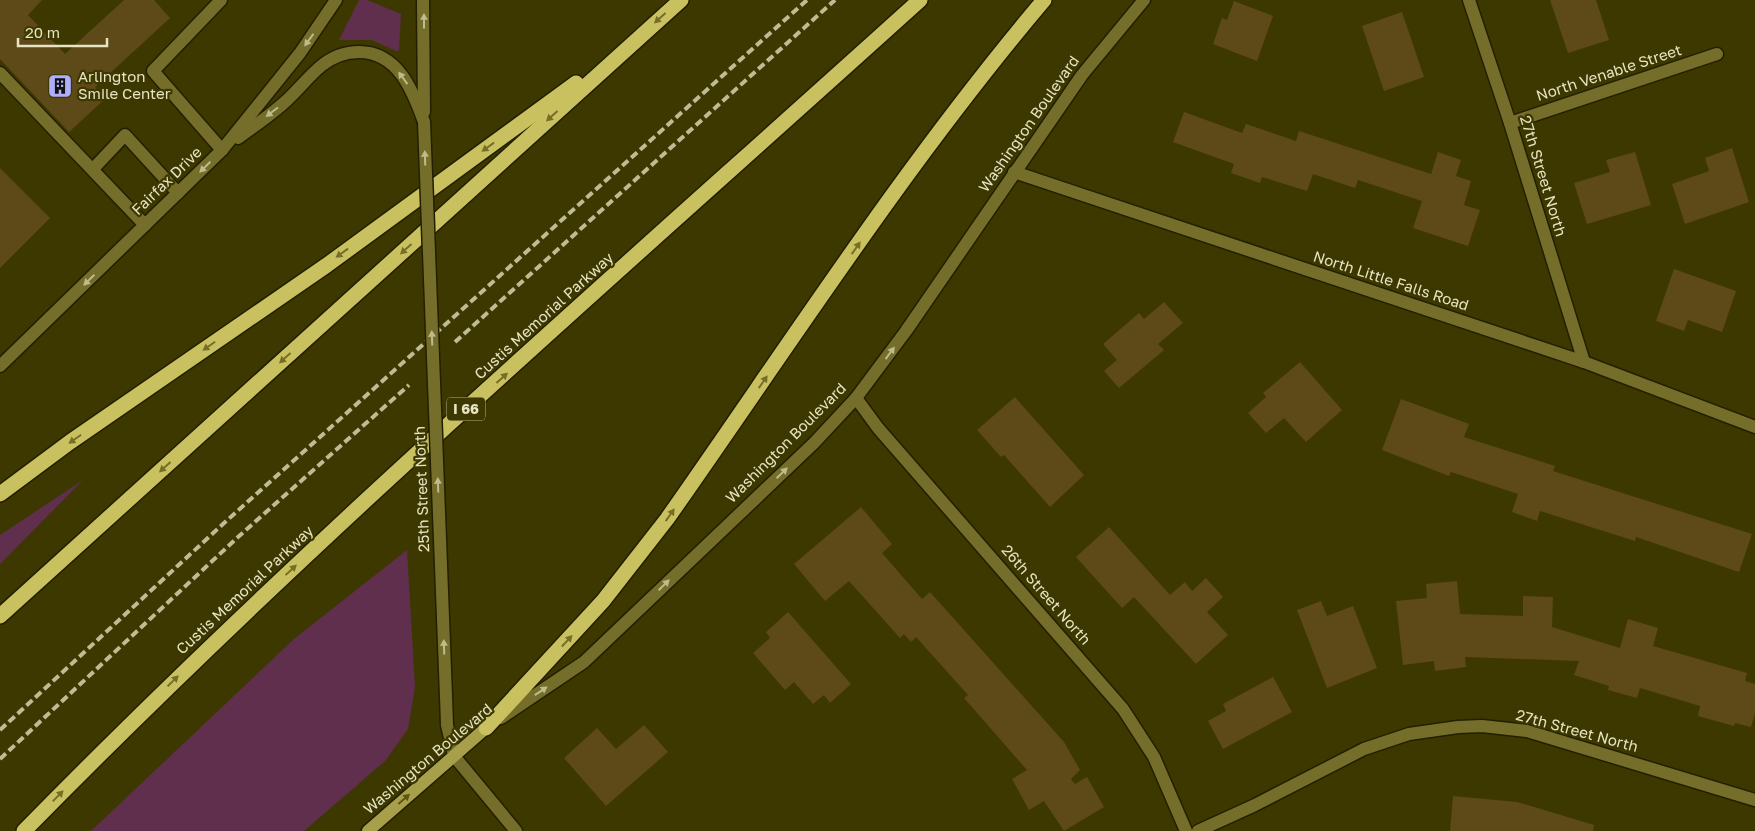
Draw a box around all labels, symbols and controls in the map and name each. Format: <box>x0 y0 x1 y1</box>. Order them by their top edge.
one-way arrow <box>420 12 428 28</box>
one-way arrow <box>655 12 667 24</box>
scale bar <box>18 15 106 47</box>
text: 20 m <box>25 23 60 41</box>
one-way arrow <box>304 34 314 47</box>
street label: North Venable Street <box>1534 40 1684 104</box>
street label: Washington Boulevard <box>974 52 1082 195</box>
place label: Arlington Smile Center <box>78 67 171 102</box>
one-way arrow <box>398 72 409 85</box>
building icon: Arlington Smile Center <box>47 73 73 99</box>
one-way arrow <box>266 106 279 117</box>
one-way arrow <box>547 110 559 122</box>
street label: 27th Street North <box>1517 113 1571 238</box>
street label: Fairfax Drive <box>128 142 205 218</box>
one-way arrow <box>482 142 495 153</box>
one-way arrow <box>421 149 429 165</box>
one-way arrow <box>199 160 211 172</box>
one-way arrow <box>851 242 861 255</box>
one-way arrow <box>400 243 412 255</box>
street label: North Little Falls Road <box>1311 246 1471 314</box>
one-way arrow <box>335 248 349 258</box>
street label: Custis Memorial Parkway <box>470 248 617 382</box>
one-way arrow <box>83 274 95 286</box>
one-way arrow <box>428 329 436 345</box>
one-way arrow <box>202 341 215 351</box>
one-way arrow <box>885 346 895 360</box>
one-way arrow <box>280 352 292 364</box>
one-way arrow <box>495 372 508 383</box>
one-way arrow <box>758 375 768 389</box>
street label: Washington Boulevard <box>722 379 849 506</box>
road number: I 66 <box>447 398 485 420</box>
street label: 25th Street North <box>410 426 432 552</box>
one-way arrow <box>68 434 82 444</box>
one-way arrow <box>160 461 172 473</box>
one-way arrow <box>775 467 787 479</box>
one-way arrow <box>433 477 441 493</box>
one-way arrow <box>665 508 675 522</box>
street label: Custis Memorial Parkway <box>172 521 317 657</box>
street label: 26th Street North <box>998 541 1095 648</box>
one-way arrow <box>285 564 297 576</box>
one-way arrow <box>658 579 670 591</box>
one-way arrow <box>561 635 573 647</box>
one-way arrow <box>440 639 448 655</box>
one-way arrow <box>167 675 179 687</box>
one-way arrow <box>534 686 548 696</box>
street label: Washington Boulevard <box>359 699 495 817</box>
street label: 27th Street North <box>1514 705 1640 755</box>
one-way arrow <box>52 790 64 802</box>
one-way arrow <box>398 793 410 805</box>

